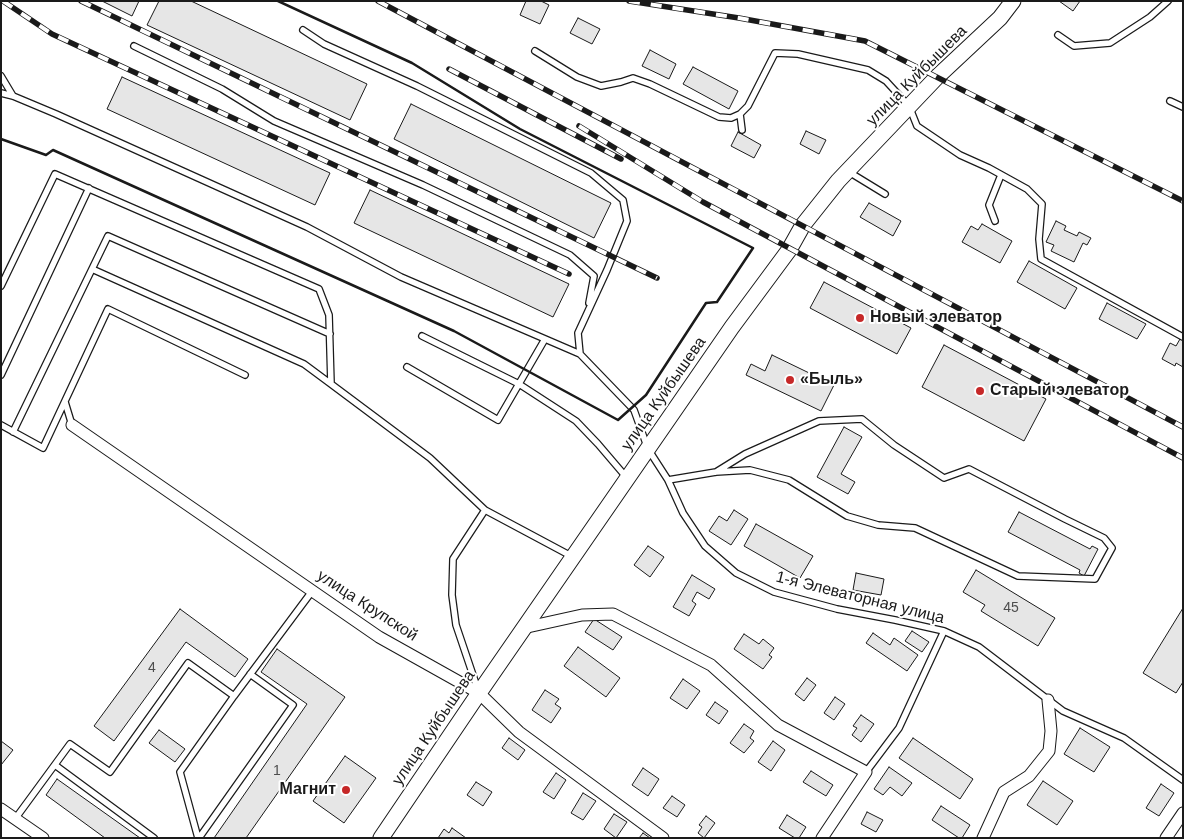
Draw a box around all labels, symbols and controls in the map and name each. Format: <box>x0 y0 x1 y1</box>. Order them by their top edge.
street label: улица Куйбышева <box>863 22 971 130</box>
place label: Новый элеватор <box>870 308 1002 328</box>
marker: Новый элеватор <box>854 312 866 324</box>
street label: улица Куйбышева <box>618 333 710 455</box>
place label: «Быль» <box>800 370 863 390</box>
marker: «Быль» <box>784 374 796 386</box>
place label: Старый элеватор <box>990 381 1129 401</box>
marker: Старый элеватор <box>974 385 986 397</box>
street label: улица Крупской <box>313 566 421 646</box>
street label: 1-я Элеваторная улица <box>774 568 946 628</box>
house number: 45 <box>1003 600 1019 616</box>
house number: 4 <box>148 660 156 676</box>
street label: улица Куйбышева <box>388 667 480 789</box>
house number: 1 <box>273 763 281 779</box>
place label: Магнит <box>280 780 336 800</box>
marker: Магнит <box>340 784 352 796</box>

